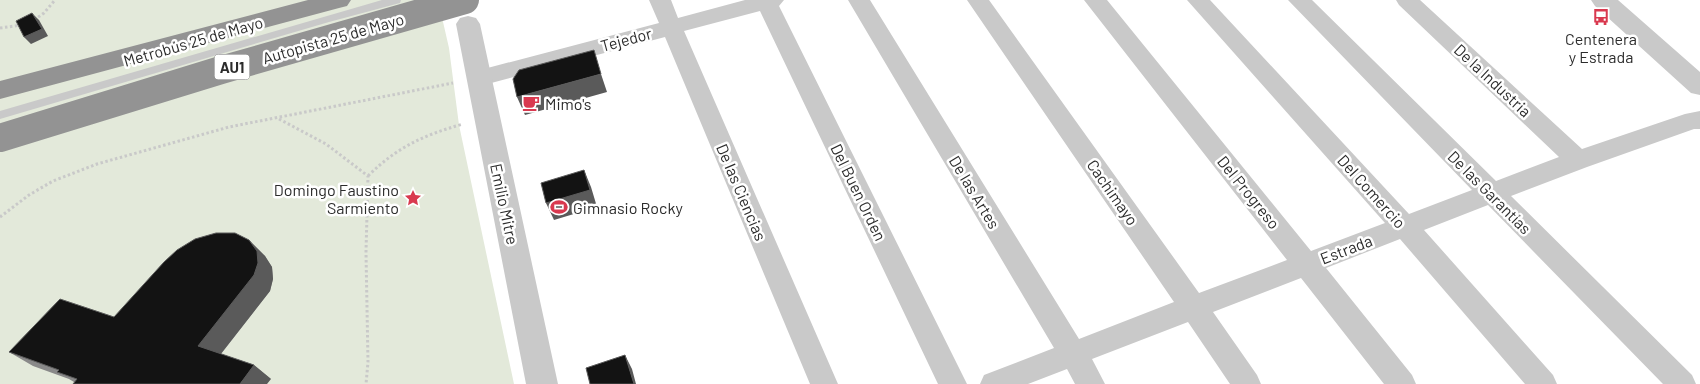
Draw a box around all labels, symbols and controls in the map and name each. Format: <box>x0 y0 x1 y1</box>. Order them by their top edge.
bus stop icon: Centenera y Estrada <box>1591 7 1611 27</box>
street label: Autopista 25 de Mayo <box>260 9 406 67</box>
street label: Metrobús 25 de Mayo <box>121 12 265 70</box>
street label: Tejedor <box>598 23 654 55</box>
place label: Centenera y Estrada <box>1565 29 1637 66</box>
street label: De la Industria <box>1451 40 1535 120</box>
road number: AU1 <box>214 54 250 80</box>
cafe icon: Mimo's <box>521 93 541 113</box>
place label: Mimo's <box>545 94 592 113</box>
street label: Del Buen Orden <box>827 140 891 244</box>
street label: De las Ciencias <box>713 141 771 243</box>
street label: De las Garantías <box>1444 146 1536 238</box>
street label: Del Comercio <box>1334 150 1410 232</box>
street label: De las Artes <box>946 152 1004 232</box>
street label: Del Progreso <box>1214 152 1284 232</box>
street label: Cachimayo <box>1083 155 1143 229</box>
street label: Emilio Mitre <box>487 162 523 246</box>
place label: Domingo Faustino Sarmiento <box>274 180 399 217</box>
place icon: Domingo Faustino Sarmiento <box>403 188 423 208</box>
sports icon: Gimnasio Rocky <box>549 197 569 217</box>
place label: Gimnasio Rocky <box>573 198 683 217</box>
street label: Estrada <box>1317 230 1375 268</box>

